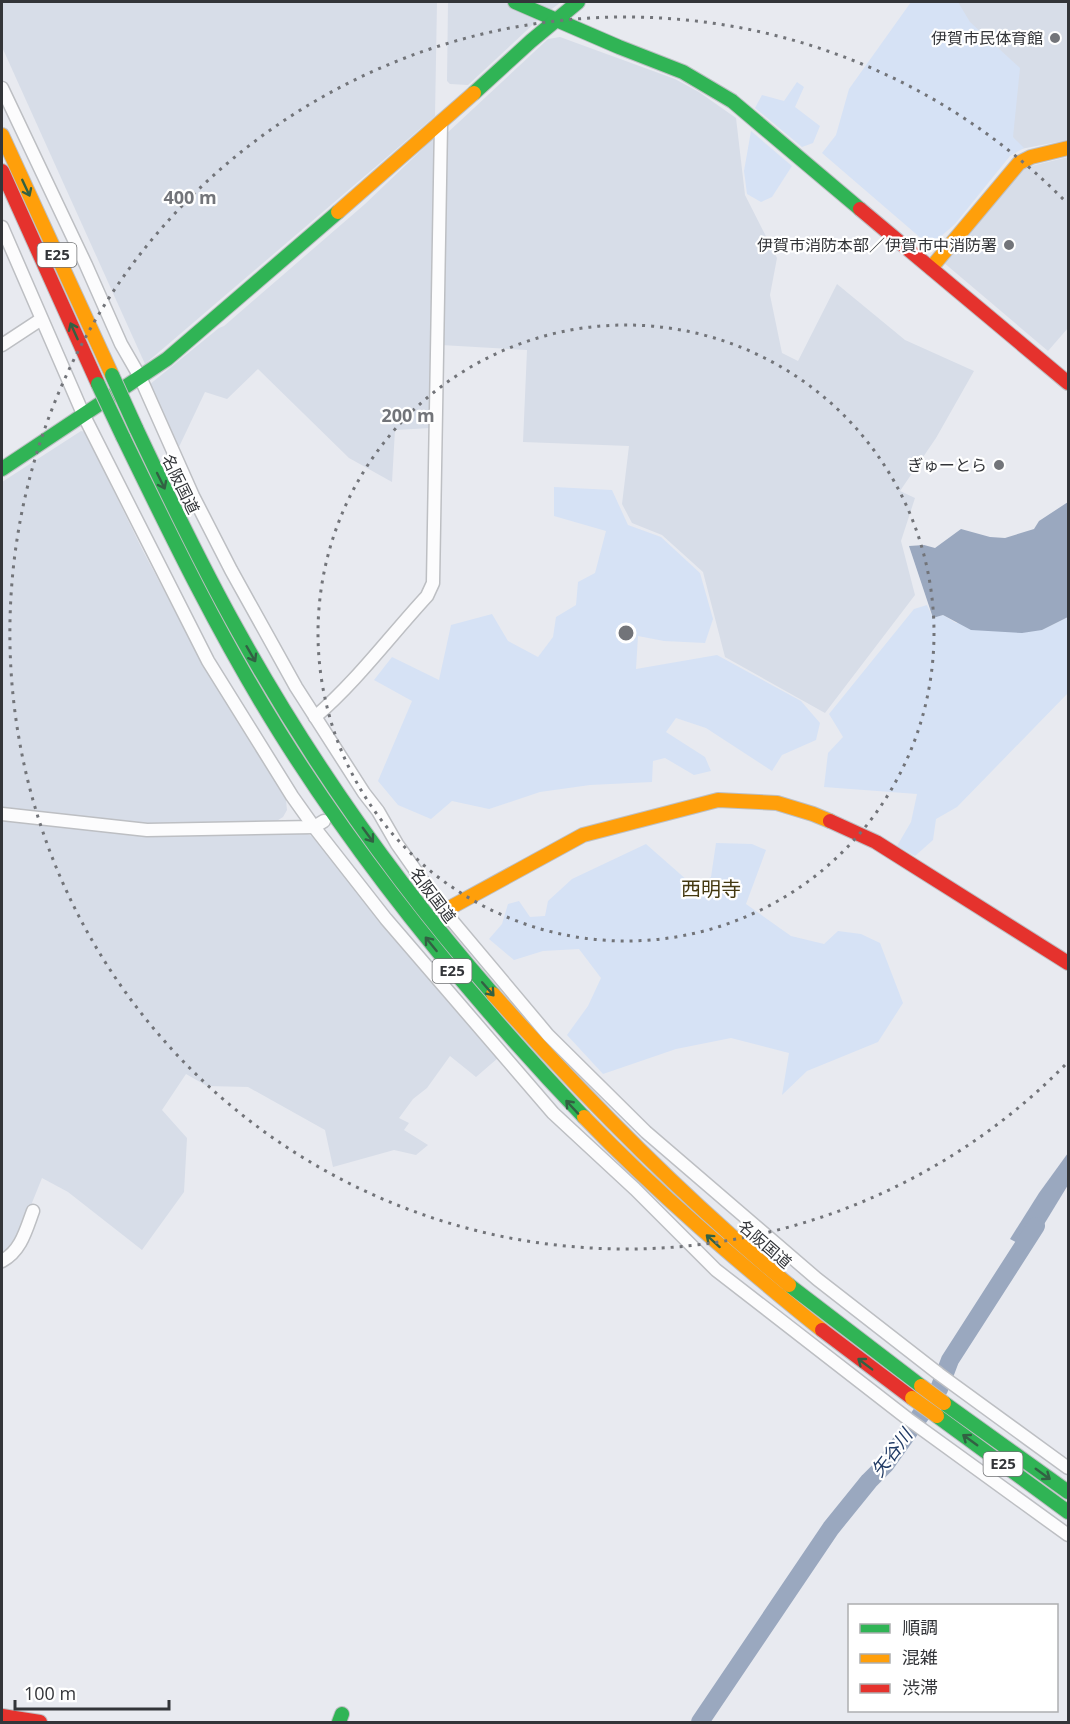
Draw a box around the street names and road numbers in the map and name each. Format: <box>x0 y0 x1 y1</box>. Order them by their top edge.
road number: E25 <box>38 243 76 267</box>
street label: 名阪国道 <box>157 450 205 518</box>
street label: 名阪国道 <box>405 863 461 927</box>
road number: E25 <box>432 959 472 983</box>
street label: 名阪国道 <box>734 1215 796 1273</box>
road number: E25 <box>984 1452 1022 1476</box>

